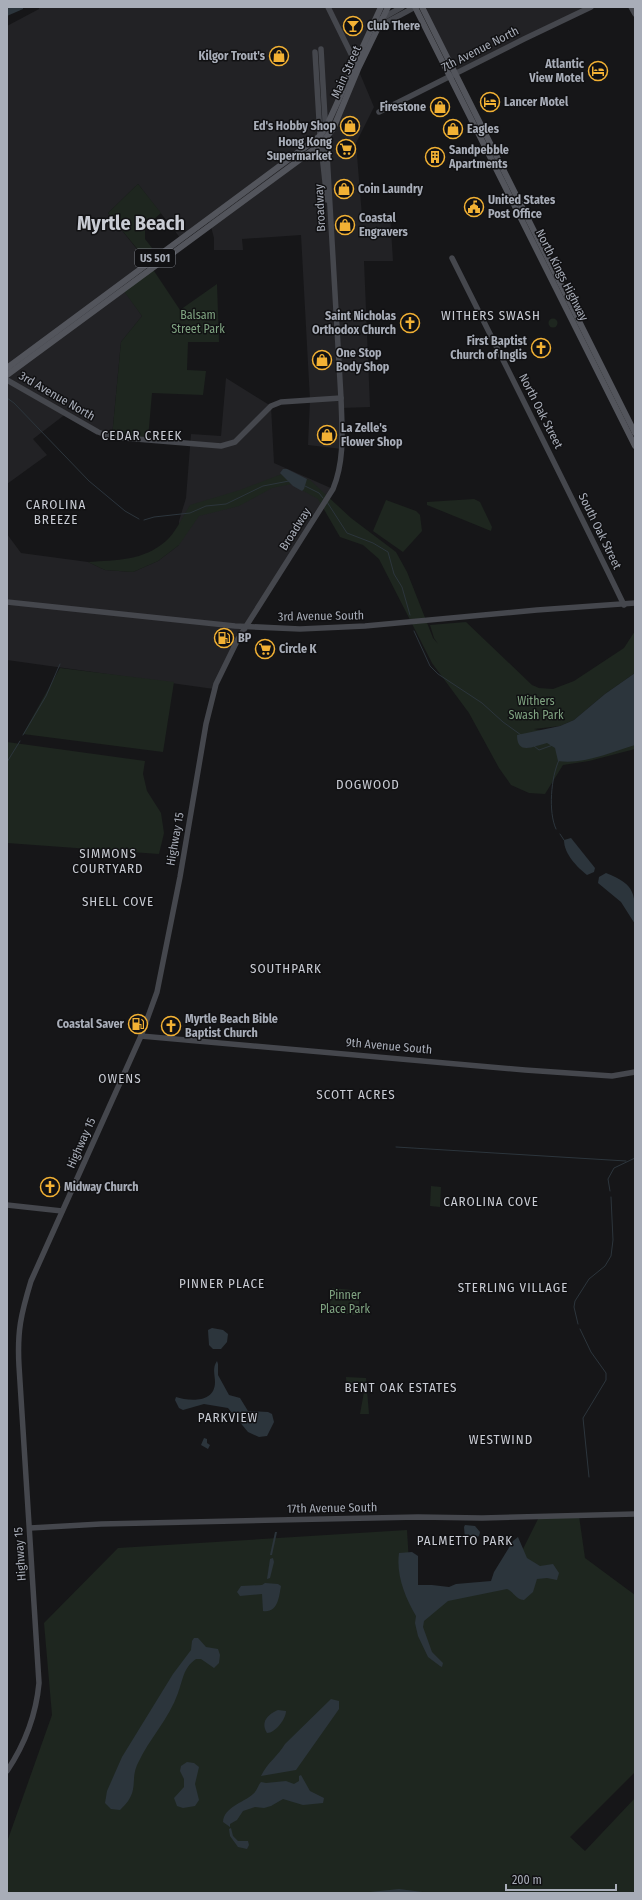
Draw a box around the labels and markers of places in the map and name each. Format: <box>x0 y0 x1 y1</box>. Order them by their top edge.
bar icon: Club There <box>342 15 364 37</box>
place label: Club There <box>367 19 420 33</box>
shop icon: Kilgor Trout's <box>268 45 290 67</box>
place label: Kilgor Trout's <box>199 49 266 63</box>
place label: Atlantic View Motel <box>528 57 585 85</box>
hotel icon: Atlantic View Motel <box>587 60 609 82</box>
hotel icon: Lancer Motel <box>479 91 501 113</box>
place label: Lancer Motel <box>504 95 569 109</box>
shop icon: Firestone <box>429 96 451 118</box>
place label: Firestone <box>380 100 426 114</box>
shop icon: Ed's Hobby Shop <box>339 115 361 137</box>
shop icon: Eagles <box>442 118 464 140</box>
place label: Ed's Hobby Shop <box>253 119 336 133</box>
place label: Eagles <box>467 122 500 136</box>
place label: Hong Kong Supermarket <box>267 135 333 163</box>
supermarket icon: Hong Kong Supermarket <box>335 138 357 160</box>
place label: Sandpebble Apartments <box>448 143 509 171</box>
building icon: Sandpebble Apartments <box>424 146 446 168</box>
shop icon: Coin Laundry <box>333 178 355 200</box>
place label: Coin Laundry <box>358 182 423 196</box>
place label: United States Post Office <box>488 193 556 221</box>
public building icon: United States Post Office <box>463 196 485 218</box>
place label: Coastal Engravers <box>359 211 409 239</box>
shop icon: Coastal Engravers <box>334 214 356 236</box>
place label: Saint Nicholas Orthodox Church <box>312 309 397 337</box>
church icon: Saint Nicholas Orthodox Church <box>399 312 421 334</box>
place label: First Baptist Church of Inglis <box>450 334 528 362</box>
church icon: First Baptist Church of Inglis <box>530 337 552 359</box>
place label: One Stop Body Shop <box>336 346 390 374</box>
shop icon: One Stop Body Shop <box>311 349 333 371</box>
place label: La Zelle's Flower Shop <box>341 421 403 449</box>
shop icon: La Zelle's Flower Shop <box>316 424 338 446</box>
fuel station icon: BP <box>213 627 235 649</box>
place label: BP <box>238 631 252 645</box>
supermarket icon: Circle K <box>254 638 276 660</box>
place label: Circle K <box>279 642 317 656</box>
place label: Myrtle Beach Bible Baptist Church <box>185 1012 278 1040</box>
fuel station icon: Coastal Saver <box>127 1013 149 1035</box>
church icon: Myrtle Beach Bible Baptist Church <box>160 1015 182 1037</box>
place label: Coastal Saver <box>57 1017 125 1031</box>
church icon: Midway Church <box>39 1176 61 1198</box>
place label: Midway Church <box>64 1180 139 1194</box>

